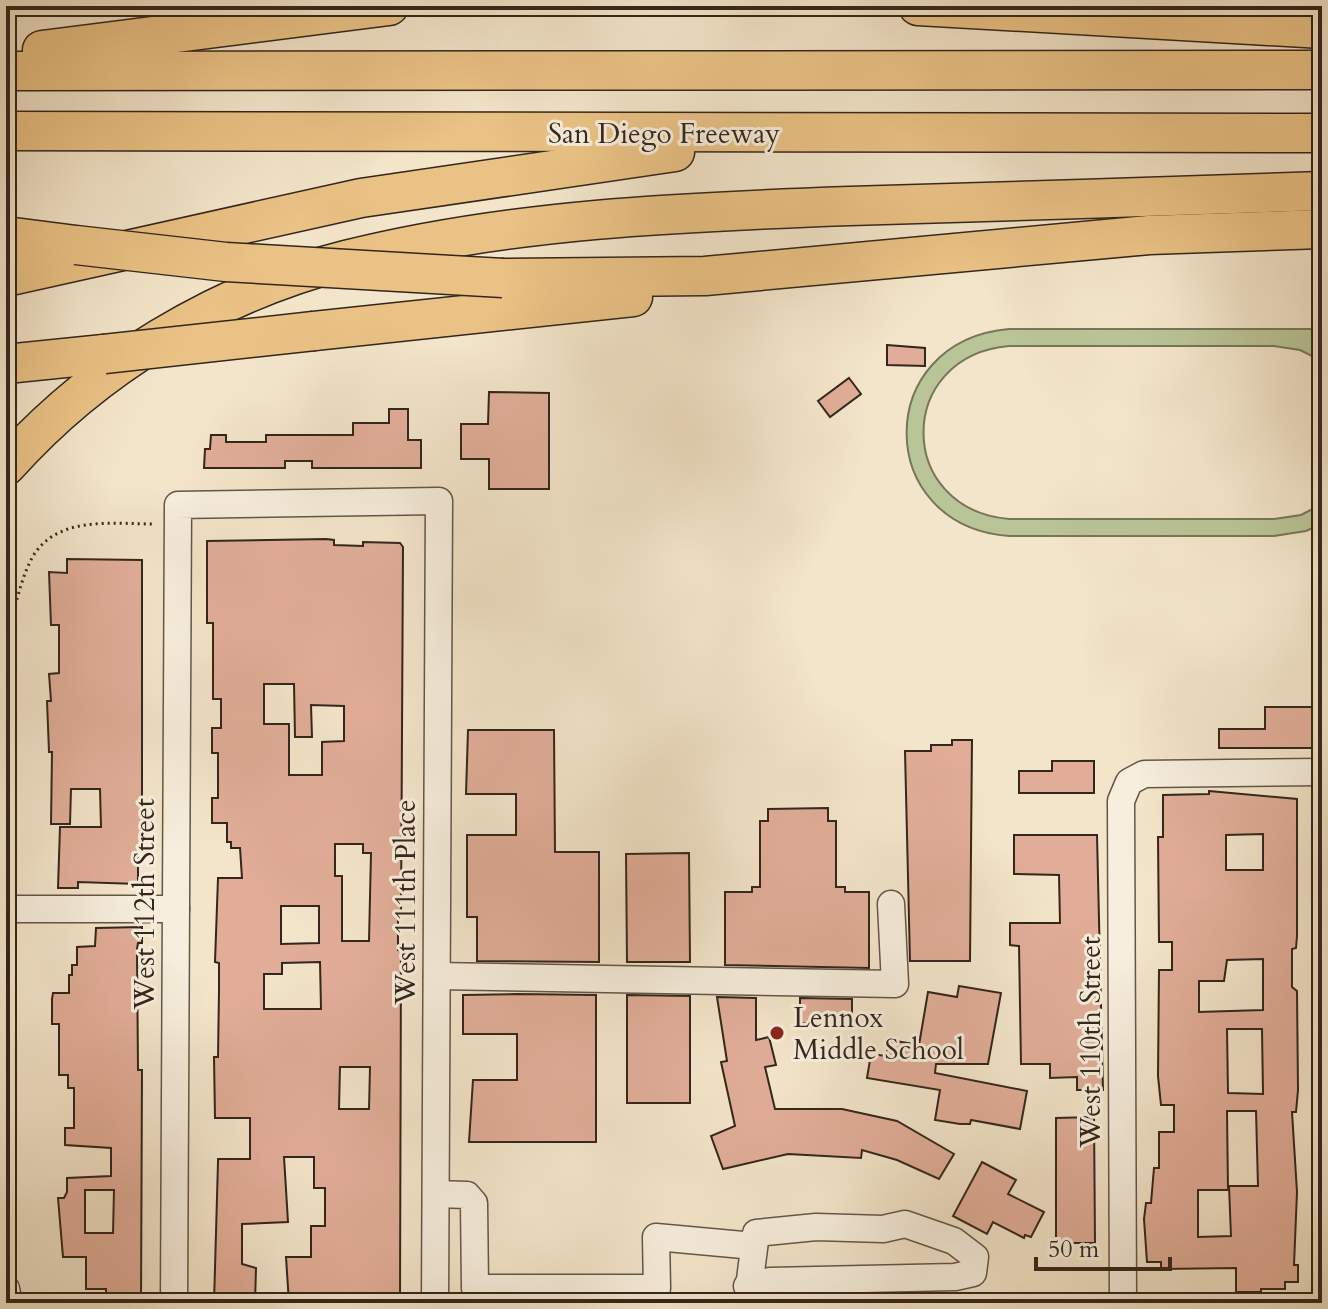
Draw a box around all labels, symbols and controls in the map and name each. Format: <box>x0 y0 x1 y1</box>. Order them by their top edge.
street label: San Diego Freeway <box>548 115 780 153</box>
street label: West 112th Street <box>126 798 164 1011</box>
street label: West 111th Place <box>387 799 425 1006</box>
street label: West 110th Street <box>1072 936 1110 1149</box>
place label: Lennox Middle School <box>793 999 964 1069</box>
marker: Lennox Middle School <box>768 1024 786 1042</box>
scale bar <box>1036 1221 1170 1271</box>
text: 50 m <box>1048 1233 1100 1266</box>

